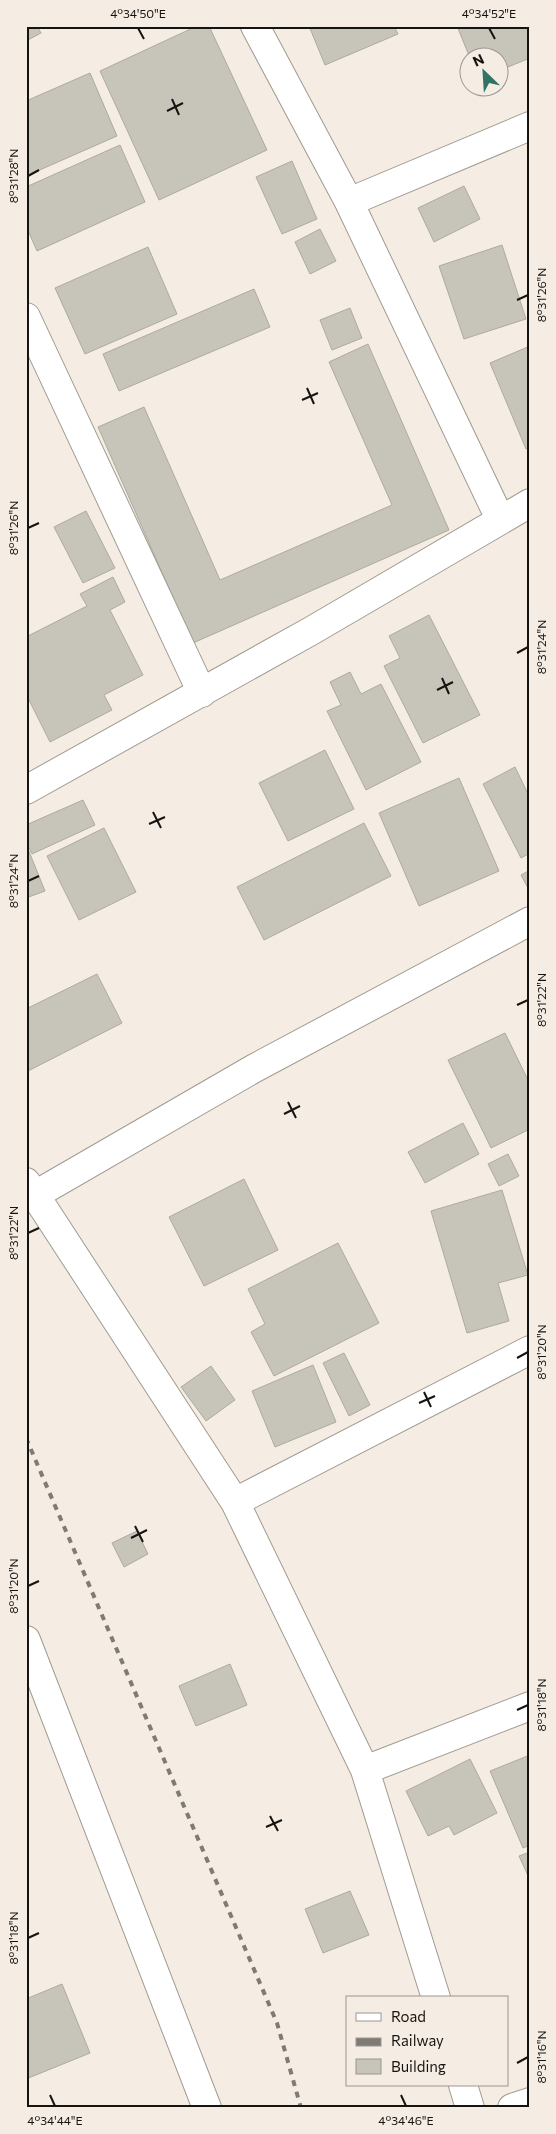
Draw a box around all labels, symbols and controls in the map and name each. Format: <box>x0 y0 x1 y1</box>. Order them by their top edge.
text: 4°34'50"E <box>110 6 166 20</box>
text: 4°34'52"E <box>462 6 516 20</box>
north arrow <box>458 48 508 98</box>
text: N <box>470 50 487 70</box>
text: 8°31'28"N <box>6 149 20 203</box>
text: 8°31'26"N <box>534 268 548 322</box>
text: 8°31'26"N <box>6 501 20 555</box>
text: 8°31'24"N <box>534 620 548 674</box>
text: 8°31'24"N <box>6 854 20 908</box>
text: 8°31'22"N <box>534 973 548 1027</box>
text: 8°31'22"N <box>6 1206 20 1260</box>
text: 8°31'20"N <box>534 1324 548 1380</box>
text: 8°31'20"N <box>6 1558 20 1614</box>
text: 8°31'18"N <box>534 1678 548 1732</box>
text: 8°31'18"N <box>6 1911 20 1965</box>
legend <box>346 1996 508 2086</box>
text: Road <box>391 2007 426 2025</box>
text: 8°31'16"N <box>534 2030 548 2084</box>
text: Railway <box>391 2031 444 2049</box>
text: Building <box>391 2057 446 2075</box>
text: 4°34'44"E <box>27 2113 83 2127</box>
text: 4°34'46"E <box>378 2113 434 2127</box>

